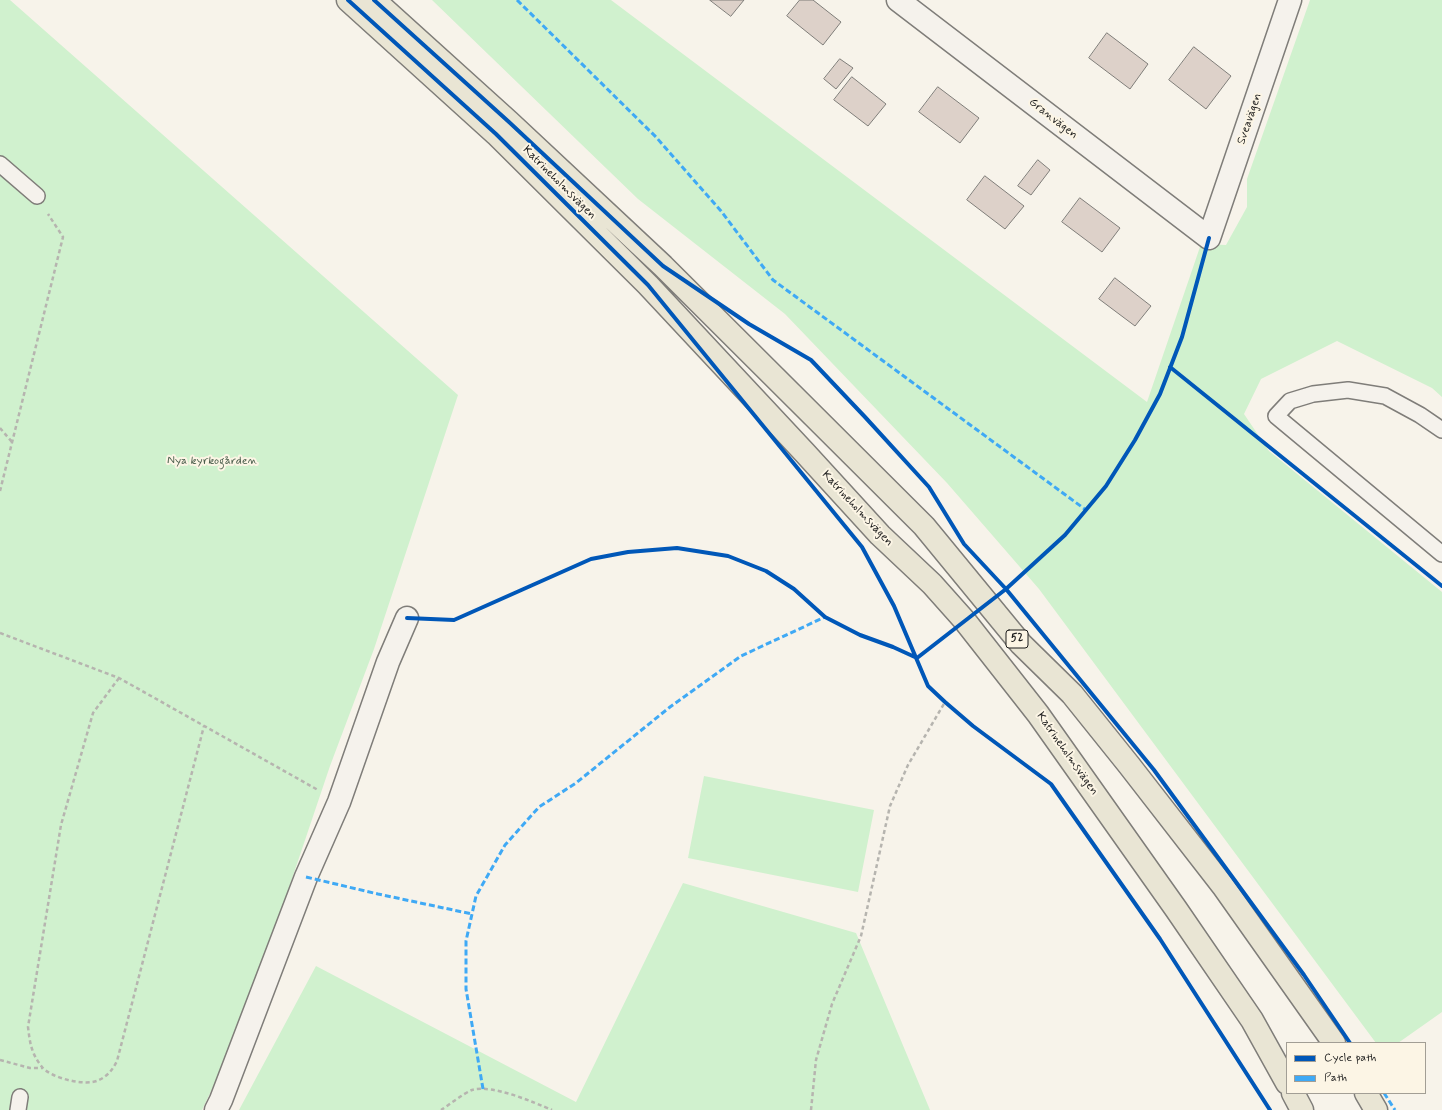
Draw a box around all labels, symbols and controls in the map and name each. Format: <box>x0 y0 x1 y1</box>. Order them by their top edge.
street label: Sveavägen <box>1235 91 1265 147</box>
street label: Granvägen <box>1026 95 1080 143</box>
street label: Katrineholmsvägen <box>519 143 599 223</box>
park label: Nya kyrkogården <box>167 454 257 468</box>
street label: Katrineholmsvägen <box>818 468 896 550</box>
road number: 52 <box>1006 630 1028 648</box>
street label: Katrineholmsvägen <box>1033 710 1101 798</box>
legend <box>1286 1042 1426 1094</box>
text: Cycle path <box>1324 1050 1376 1066</box>
text: Path <box>1324 1070 1347 1086</box>

